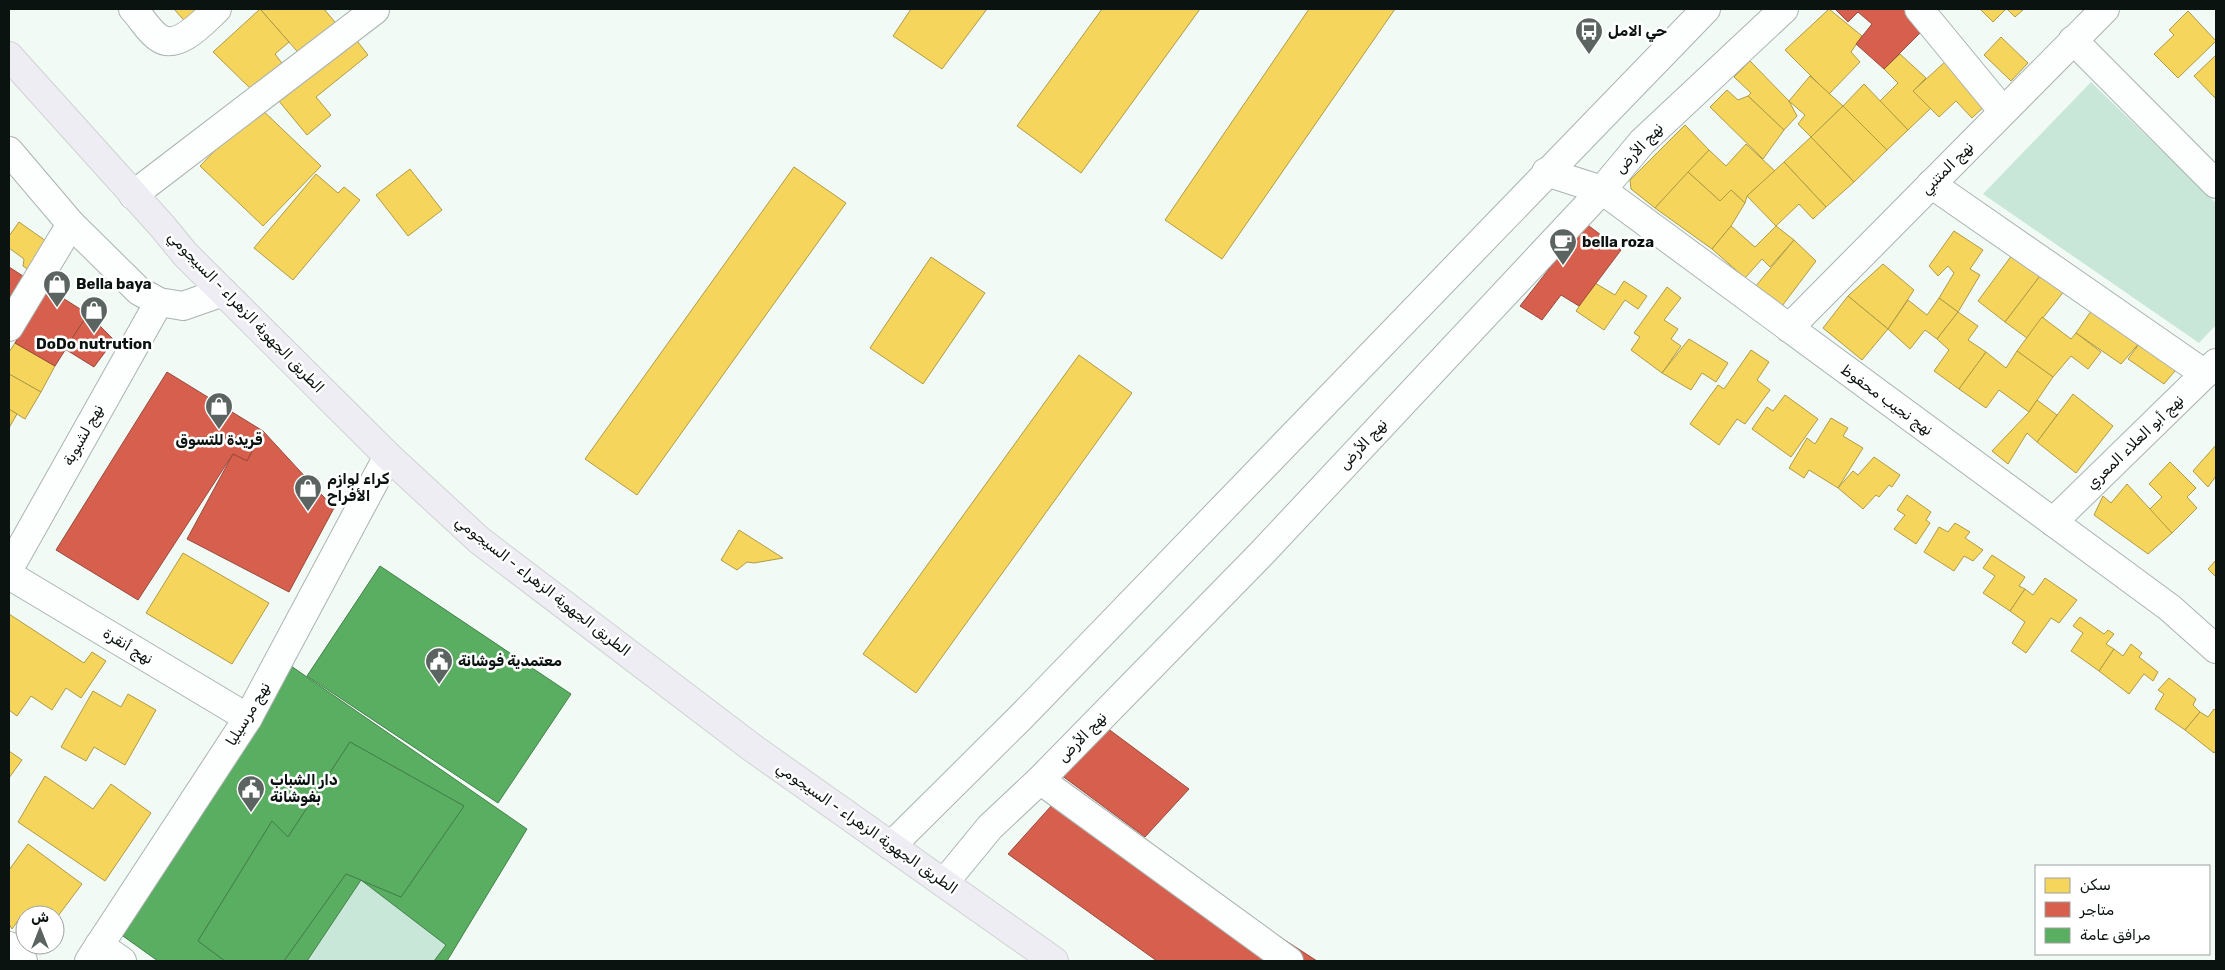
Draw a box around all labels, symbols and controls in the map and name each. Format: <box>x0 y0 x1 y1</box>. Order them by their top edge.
bus stop icon: حي الامل <box>1574 16 1604 55</box>
place label: حي الامل <box>1608 22 1667 43</box>
street label: نهج الأرض <box>1611 119 1669 179</box>
street label: نهج المتنبي <box>1917 138 1979 200</box>
cafe icon: bella roza <box>1548 227 1578 266</box>
street label: الطريق الجهوية الزهراء - السيجومي <box>162 228 328 398</box>
place label: bella roza <box>1582 233 1654 251</box>
shop icon: Bella baya <box>42 269 72 308</box>
place label: Bella baya <box>76 275 152 293</box>
shop icon: DoDo nutrution <box>79 295 109 334</box>
place label: DoDo nutrution <box>36 335 152 353</box>
street label: نهج نجيب محفوظ <box>1836 361 1937 441</box>
shop icon: قريدة للتسوق <box>204 391 234 430</box>
street label: نهج أبو العلاء المعري <box>2083 391 2189 494</box>
street label: نهج لشبوبة <box>59 401 109 470</box>
street label: نهج الأرض <box>1335 415 1393 475</box>
place label: قريدة للتسوق <box>176 431 263 449</box>
place label: كراء لوازم الأفراح <box>327 470 390 506</box>
shop icon: كراء لوازم الأفراح <box>293 473 323 512</box>
street label: الطريق الجهوية الزهراء - السيجومي <box>450 512 634 662</box>
street label: نهج أنقرة <box>99 624 156 670</box>
public building icon: معتمدية فوشانة <box>424 646 454 685</box>
place label: معتمدية فوشانة <box>458 652 562 670</box>
street label: نهج مرسيليا <box>222 679 276 750</box>
street label: نهج الأرض <box>1054 708 1112 767</box>
street label: الطريق الجهوية الزهراء - السيجومي <box>771 758 961 900</box>
place label: دار الشباب بفوشانة <box>270 771 338 806</box>
public building icon: دار الشباب بفوشانة <box>236 774 266 813</box>
legend <box>2035 865 2210 955</box>
text: سكن <box>2080 876 2111 894</box>
text: متاجر <box>2079 901 2114 919</box>
north arrow <box>15 905 65 955</box>
text: ش <box>31 909 49 926</box>
text: مرافق عامة <box>2080 926 2151 944</box>

